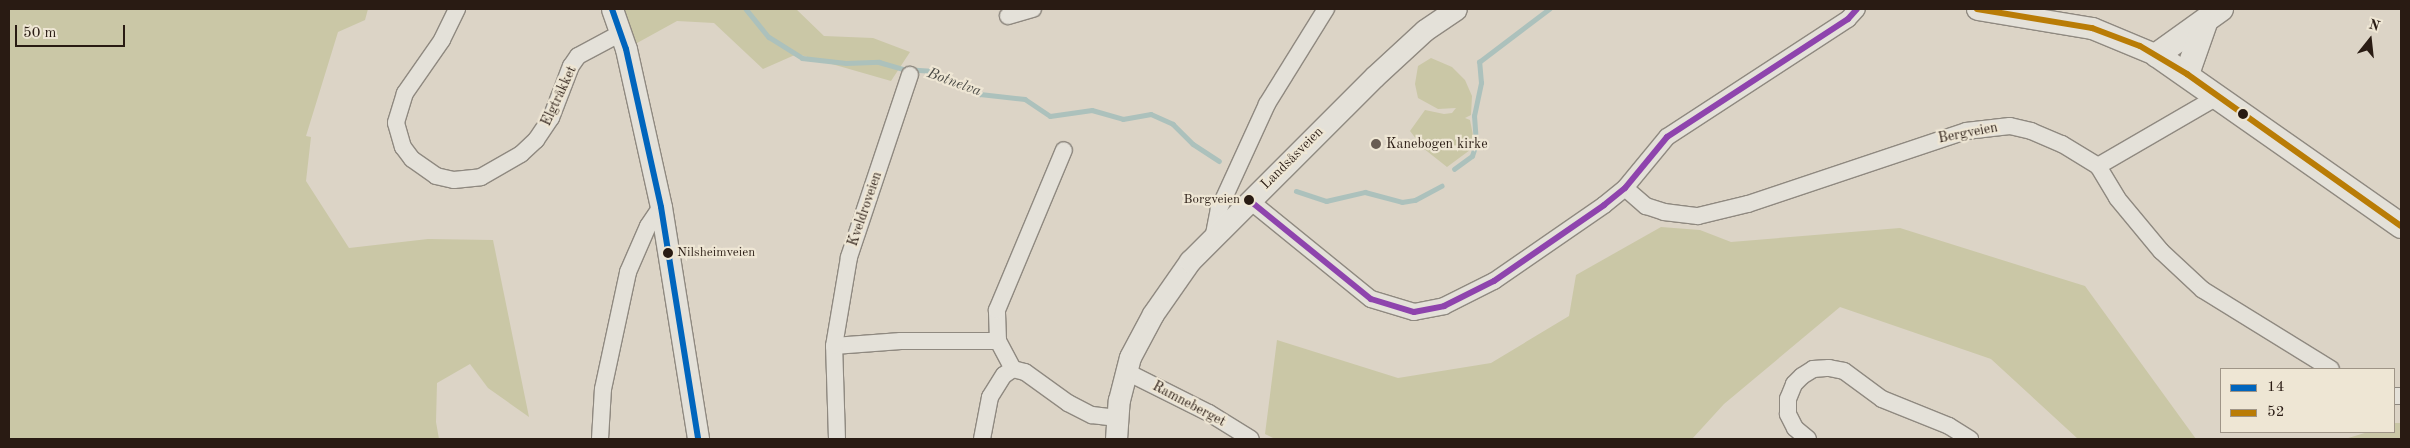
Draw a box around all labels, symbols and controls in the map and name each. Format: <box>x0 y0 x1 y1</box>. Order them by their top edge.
scale bar <box>18 15 128 47</box>
north arrow <box>2345 15 2395 65</box>
text: N <box>2367 17 2381 34</box>
text: 50 m <box>23 26 57 41</box>
street label: Elgtråkket <box>538 63 580 129</box>
water label: Botnelva <box>924 65 984 101</box>
unlabelled marker <box>2238 109 2248 119</box>
street label: Bergveien <box>1937 119 1999 147</box>
street label: Landsåsveien <box>1257 123 1327 193</box>
place label: Kanebogen kirke <box>1386 136 1488 152</box>
marker: Kanebogen kirke <box>1370 138 1382 150</box>
street label: Kveldroveien <box>844 169 886 249</box>
place label: Borgveien <box>1183 192 1240 208</box>
marker: Borgveien <box>1244 195 1254 205</box>
place label: Nilsheimveien <box>677 245 755 261</box>
marker: Nilsheimveien <box>663 248 673 258</box>
legend <box>2220 368 2395 433</box>
street label: Ramneberget <box>1150 378 1228 430</box>
text: 14 <box>2267 380 2284 395</box>
text: 52 <box>2267 405 2284 420</box>

